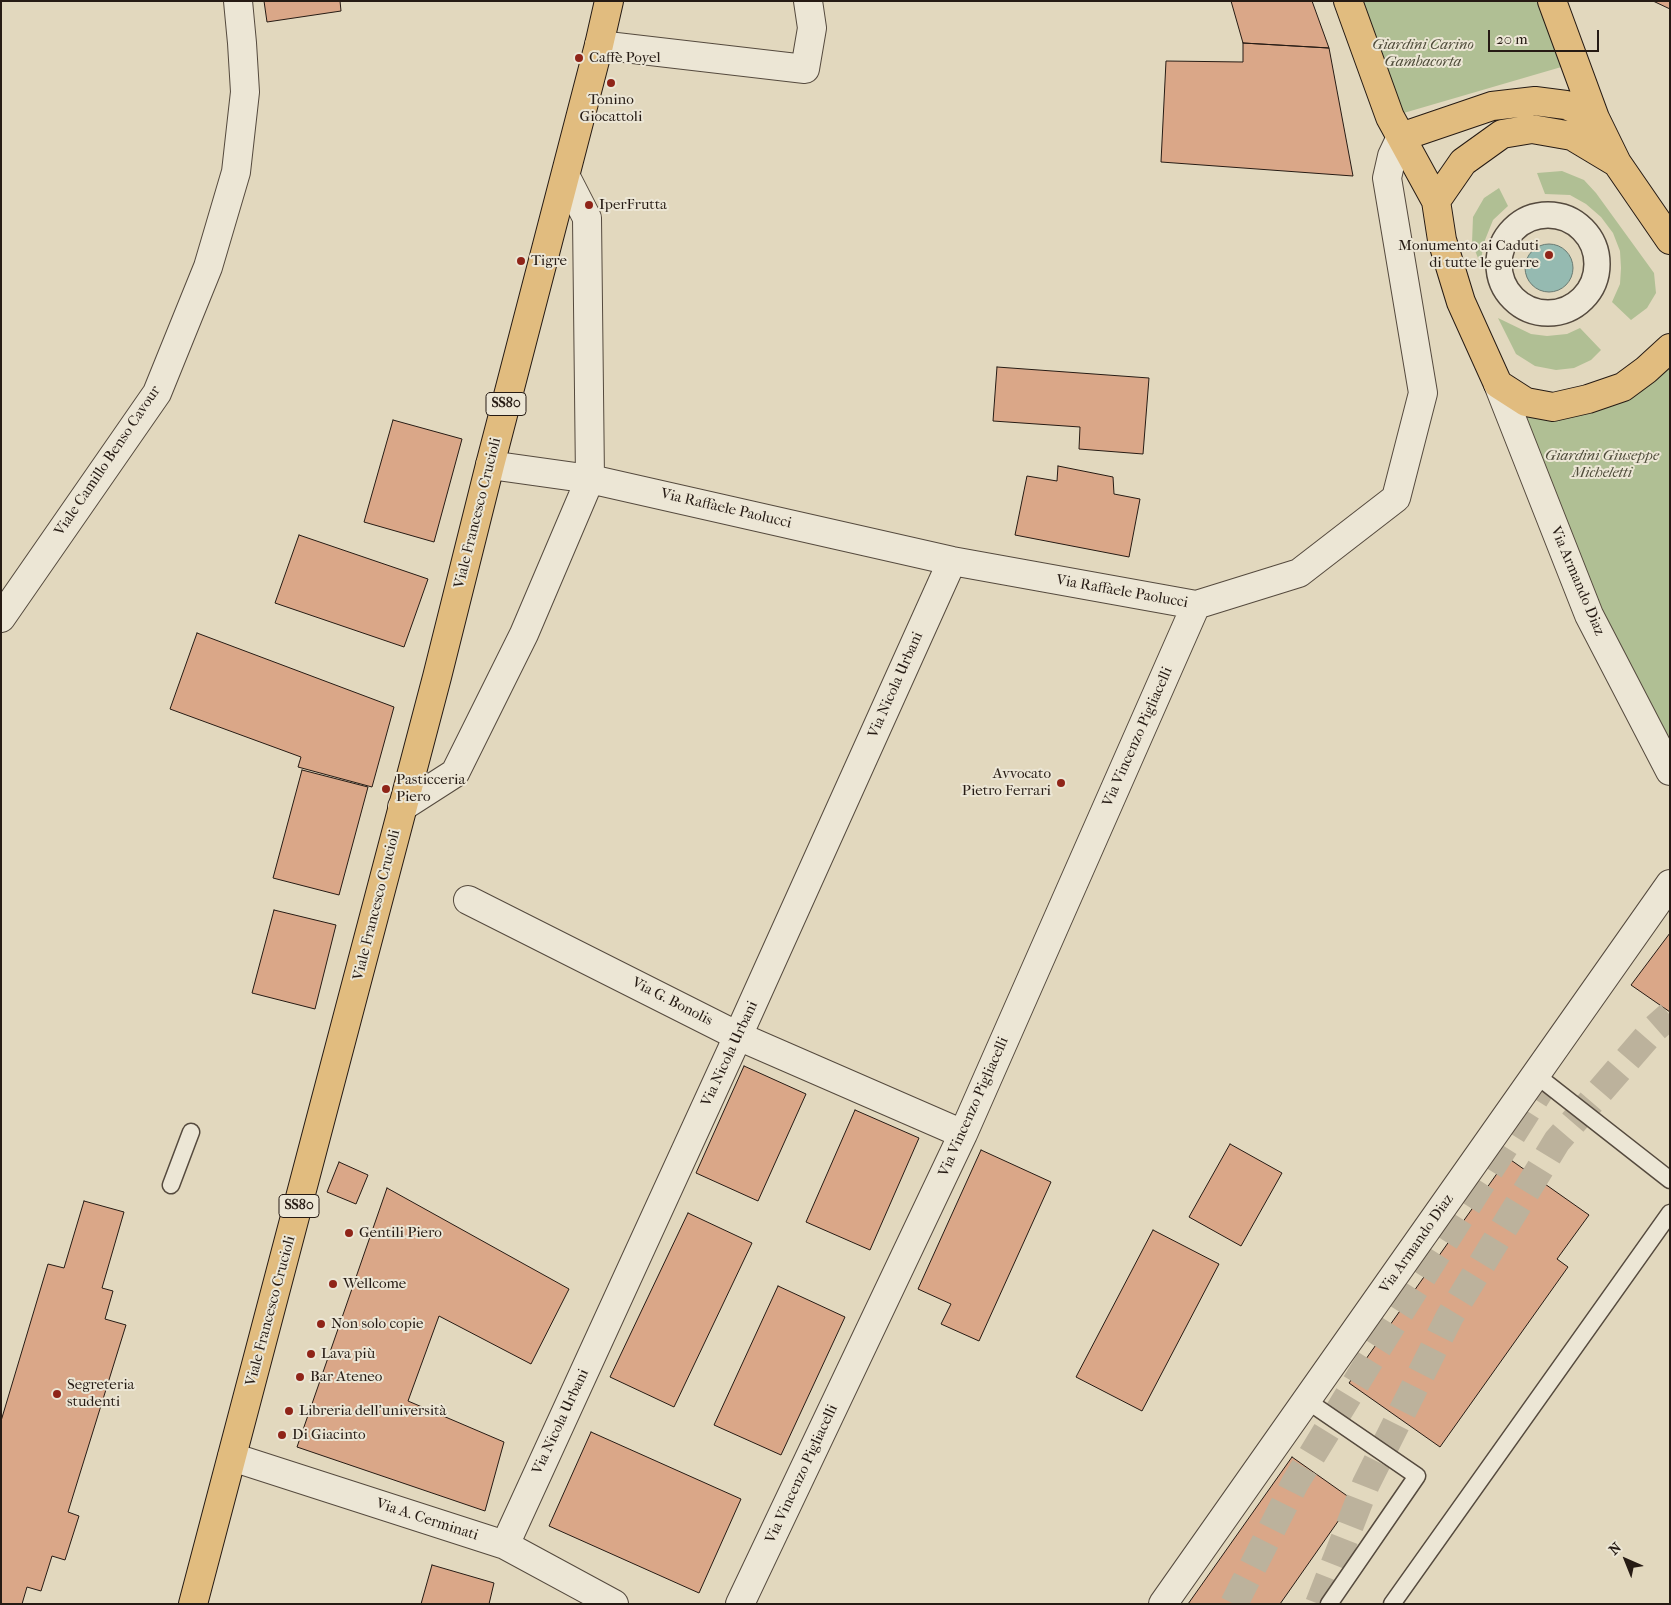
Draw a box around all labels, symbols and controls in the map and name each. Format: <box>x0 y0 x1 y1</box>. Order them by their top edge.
scale bar <box>1491 20 1602 52</box>
text: 20 m <box>1496 30 1528 48</box>
park label: Giardini Carino Gambacorta <box>1372 36 1474 71</box>
place label: Caffè Poyel <box>589 49 661 67</box>
marker: Caffè Poyel <box>573 52 585 64</box>
marker: Tonino Giocattoli <box>605 77 617 89</box>
place label: Tonino Giocattoli <box>580 91 642 126</box>
place label: IperFrutta <box>599 196 667 214</box>
marker: IperFrutta <box>583 199 595 211</box>
place label: Monumento ai Caduti di tutte le guerre <box>1398 237 1539 272</box>
marker: Monumento ai Caduti di tutte le guerre <box>1543 249 1555 261</box>
place label: Tigre <box>531 252 567 270</box>
marker: Tigre <box>515 255 527 267</box>
street label: Viale Camillo Benso Cavour <box>51 382 165 540</box>
road number: SS80 <box>486 392 526 416</box>
street label: Viale Francesco Crucioli <box>451 436 505 590</box>
park label: Giardini Giuseppe Micheletti <box>1545 447 1659 482</box>
street label: Via Raffaele Paolucci <box>659 485 793 533</box>
street label: Via Armando Diaz <box>1546 524 1608 638</box>
street label: Via Raffaele Paolucci <box>1055 572 1189 612</box>
street label: Via Nicola Urbani <box>865 629 927 741</box>
street label: Via Vincenzo Pigliacelli <box>1099 664 1177 810</box>
place label: Avvocato Pietro Ferrari <box>962 765 1051 800</box>
place label: Pasticceria Piero <box>396 771 465 806</box>
marker: Avvocato Pietro Ferrari <box>1055 777 1067 789</box>
marker: Pasticceria Piero <box>380 783 392 795</box>
street label: Viale Francesco Crucioli <box>350 828 404 982</box>
street label: Via G. Bonolis <box>628 974 716 1030</box>
street label: Via Nicola Urbani <box>698 998 762 1110</box>
street label: Via Vincenzo Pigliacelli <box>935 1034 1013 1180</box>
street label: Via Armando Diaz <box>1376 1191 1458 1297</box>
road number: SS80 <box>279 1194 319 1218</box>
place label: Gentili Piero <box>359 1224 442 1242</box>
marker: Gentili Piero <box>343 1227 355 1239</box>
street label: Viale Francesco Crucioli <box>242 1234 300 1388</box>
place label: Wellcome <box>343 1275 406 1293</box>
marker: Wellcome <box>327 1278 339 1290</box>
place label: Non solo copie <box>331 1315 423 1333</box>
marker: Non solo copie <box>315 1318 327 1330</box>
place label: Lava più <box>321 1345 375 1363</box>
marker: Lava più <box>305 1348 317 1360</box>
street label: Via Nicola Urbani <box>529 1366 593 1478</box>
place label: Bar Ateneo <box>310 1368 382 1386</box>
marker: Bar Ateneo <box>294 1371 306 1383</box>
place label: Segreteria studenti <box>67 1376 135 1411</box>
marker: Segreteria studenti <box>51 1388 63 1400</box>
place label: Libreria dell'università <box>299 1402 446 1420</box>
street label: Via Vincenzo Pigliacelli <box>762 1402 842 1546</box>
marker: Libreria dell'università <box>283 1405 295 1417</box>
place label: Di Giacinto <box>292 1426 366 1444</box>
marker: Di Giacinto <box>276 1429 288 1441</box>
street label: Via A. Cerminati <box>374 1495 480 1545</box>
north arrow <box>1601 1535 1651 1585</box>
text: N <box>1606 1539 1625 1559</box>

